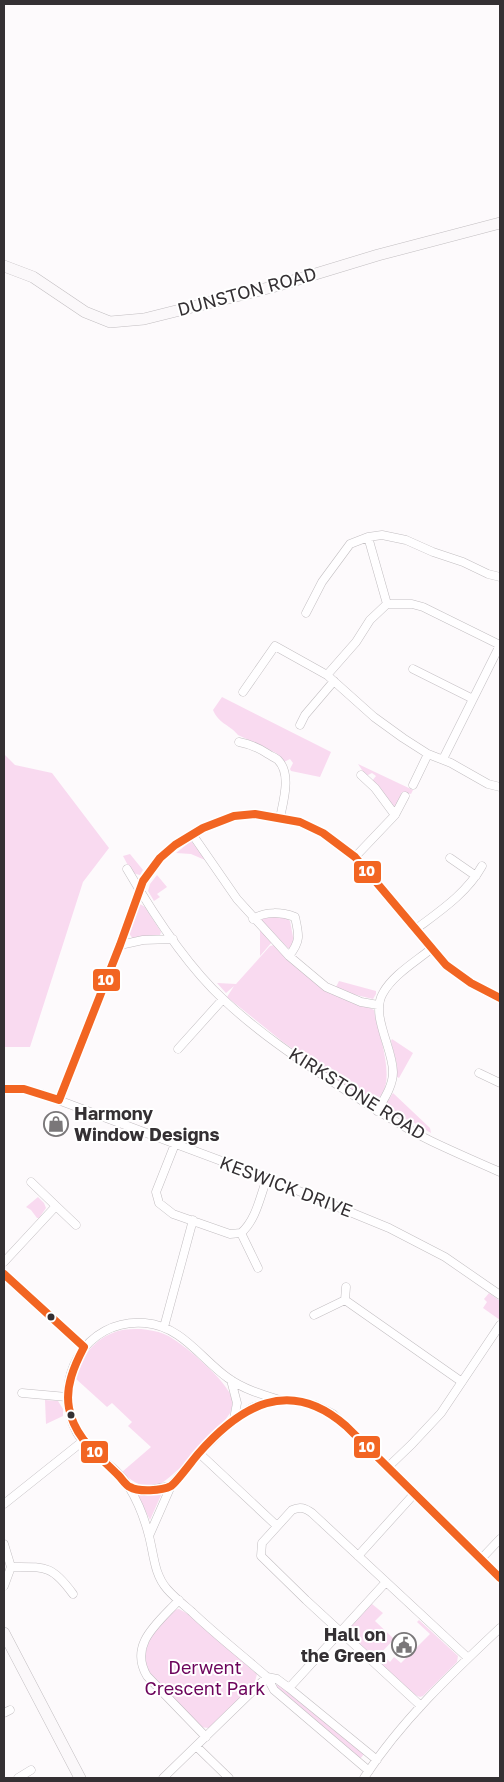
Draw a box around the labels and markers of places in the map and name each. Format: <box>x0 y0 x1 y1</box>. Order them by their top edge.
place label: Harmony Window Designs <box>74 1102 220 1145</box>
shop icon: Harmony Window Designs <box>43 1111 69 1137</box>
unlabelled marker <box>46 1312 56 1322</box>
unlabelled marker <box>66 1410 76 1420</box>
place label: Hall on the Green <box>301 1623 386 1666</box>
public building icon: Hall on the Green <box>391 1632 417 1658</box>

